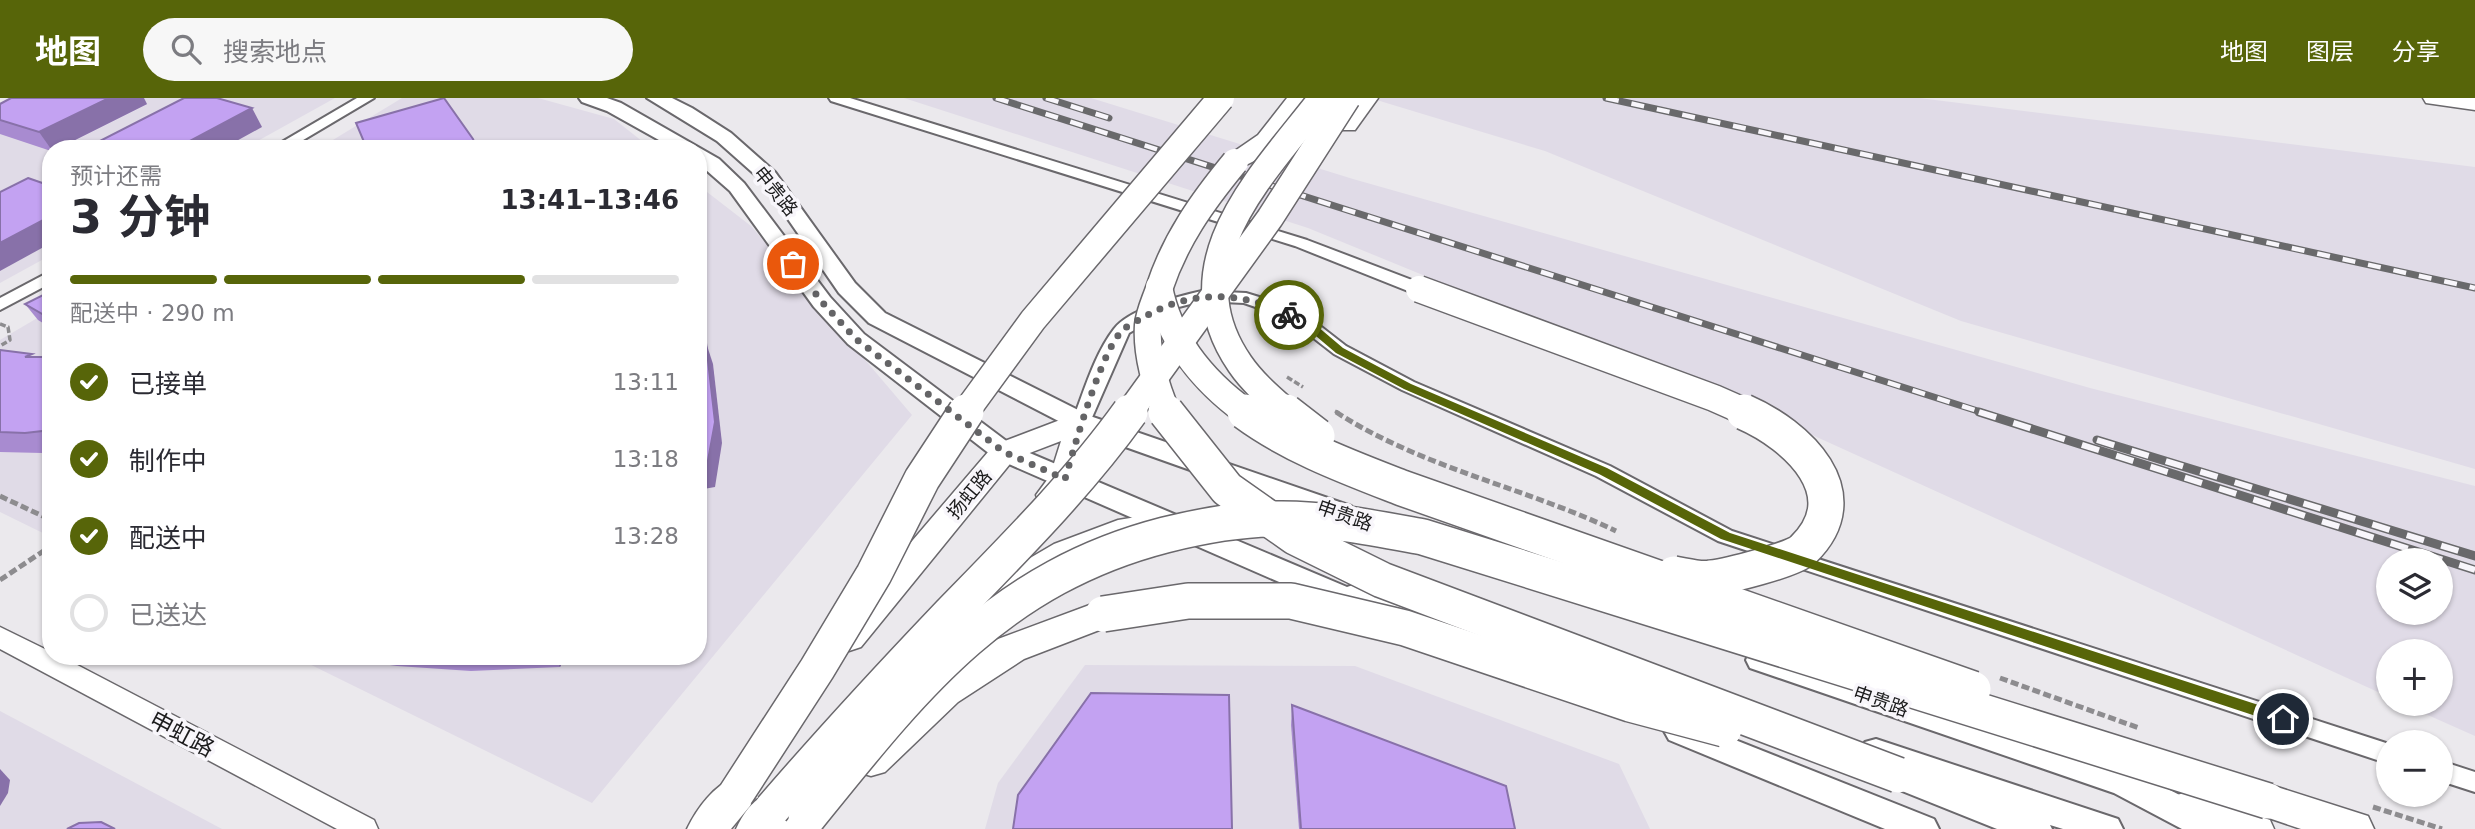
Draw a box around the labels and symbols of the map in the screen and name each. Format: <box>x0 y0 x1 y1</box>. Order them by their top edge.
street label: 申贵路 <box>750 162 802 220</box>
pin <box>763 234 823 294</box>
courier <box>1254 280 1324 350</box>
street label: 扬虹路 <box>942 465 996 523</box>
street label: 申贵路 <box>1314 495 1376 535</box>
street label: 申贵路 <box>1850 681 1912 721</box>
pin <box>2253 689 2313 749</box>
street label: 申虹路 <box>145 706 219 762</box>

